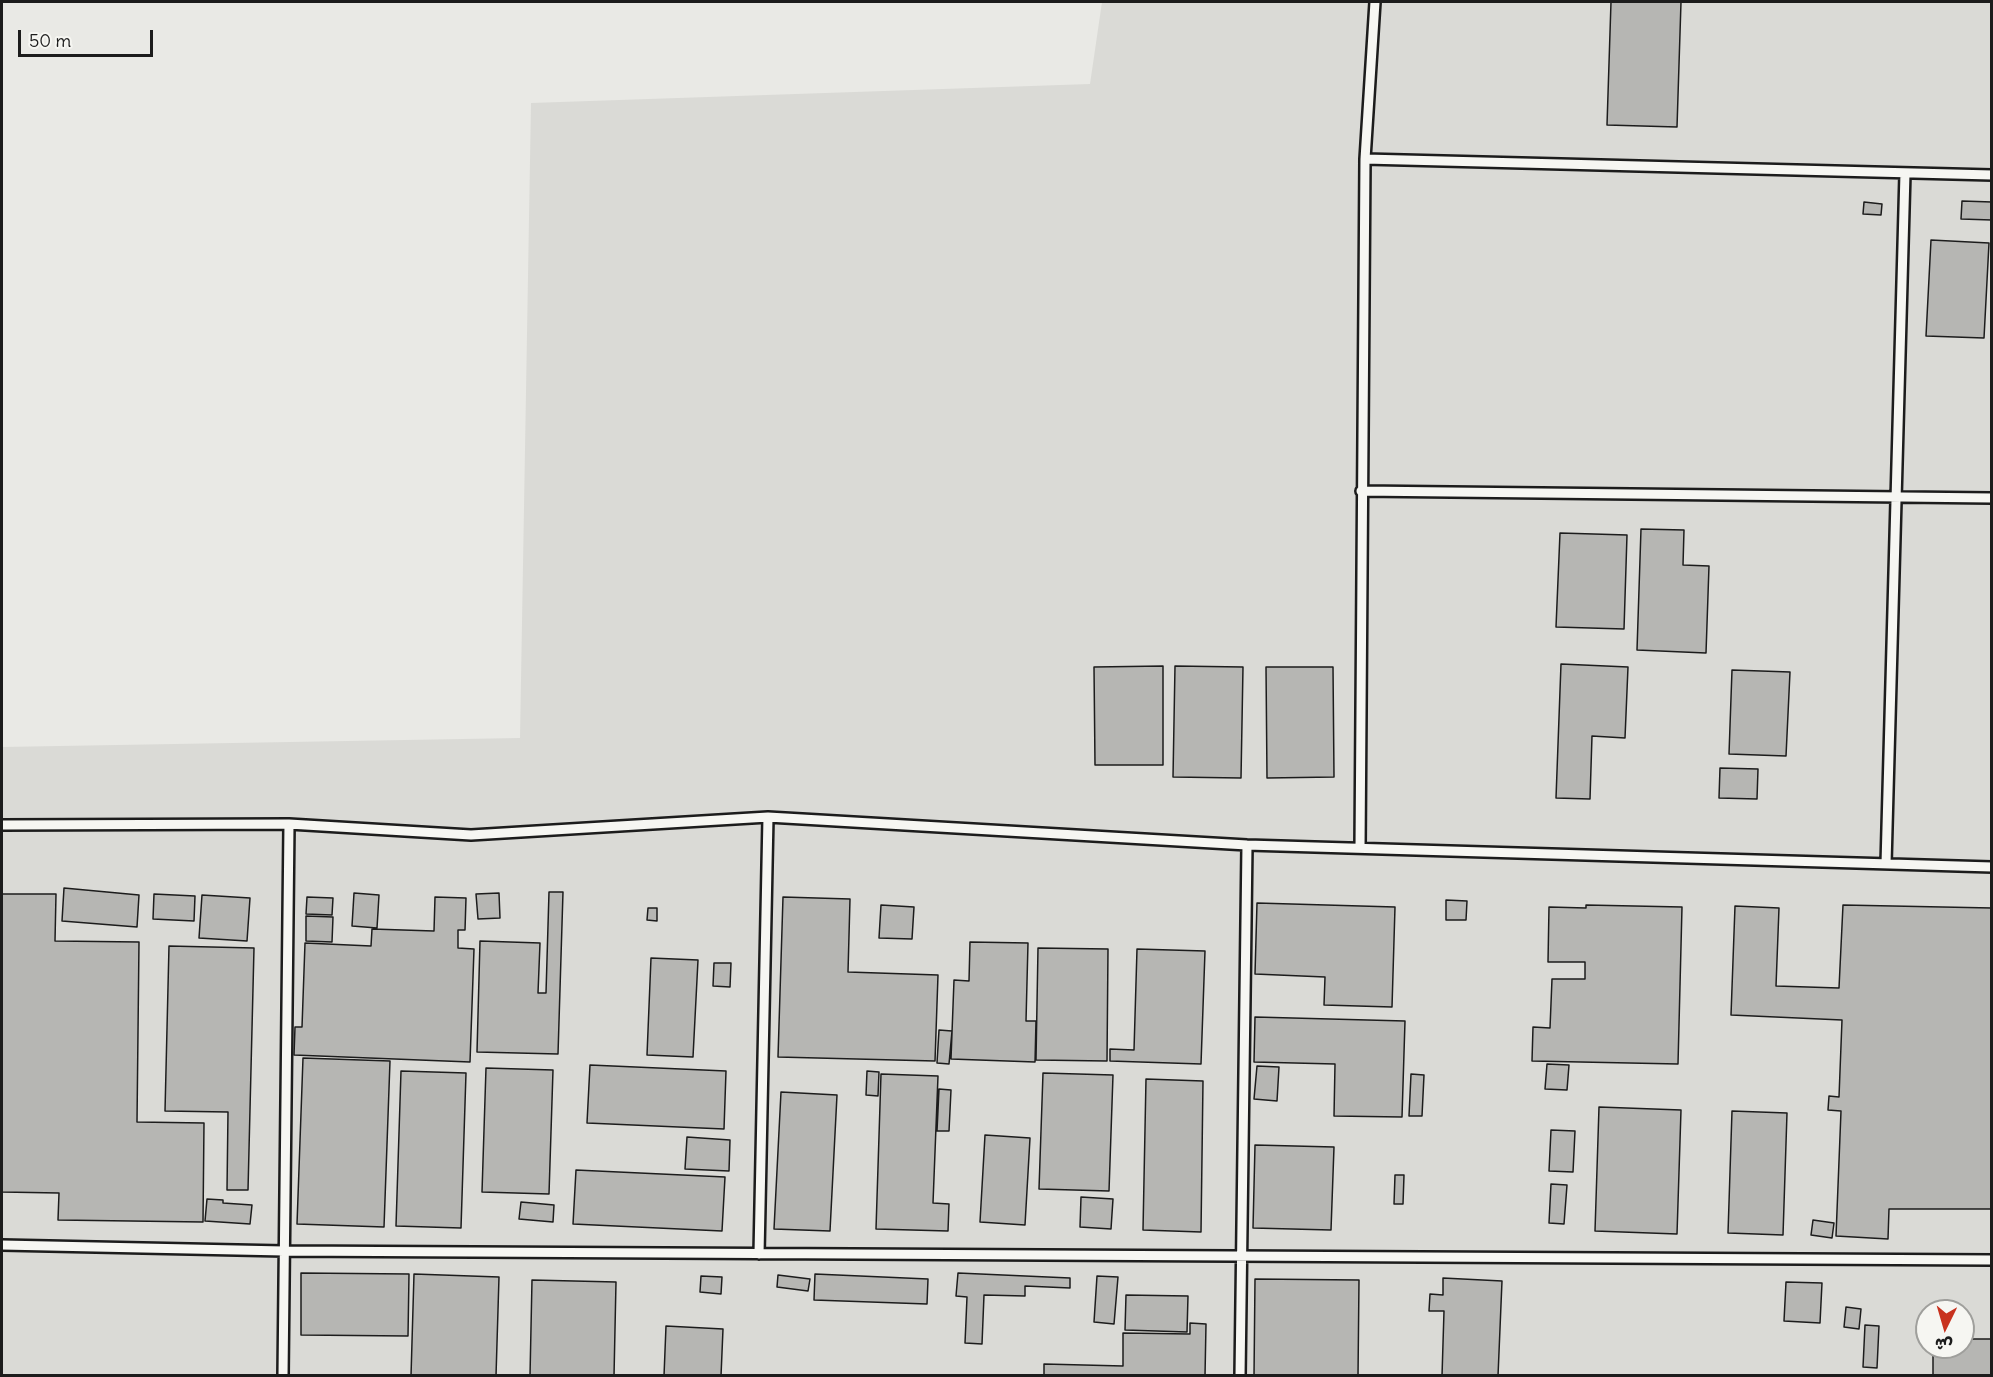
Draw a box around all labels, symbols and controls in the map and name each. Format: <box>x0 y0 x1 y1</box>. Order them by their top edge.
scale bar <box>21 18 156 56</box>
text: 50 m <box>29 29 71 52</box>
north arrow <box>1915 1299 1975 1359</box>
text: ش <box>1934 1334 1953 1356</box>

